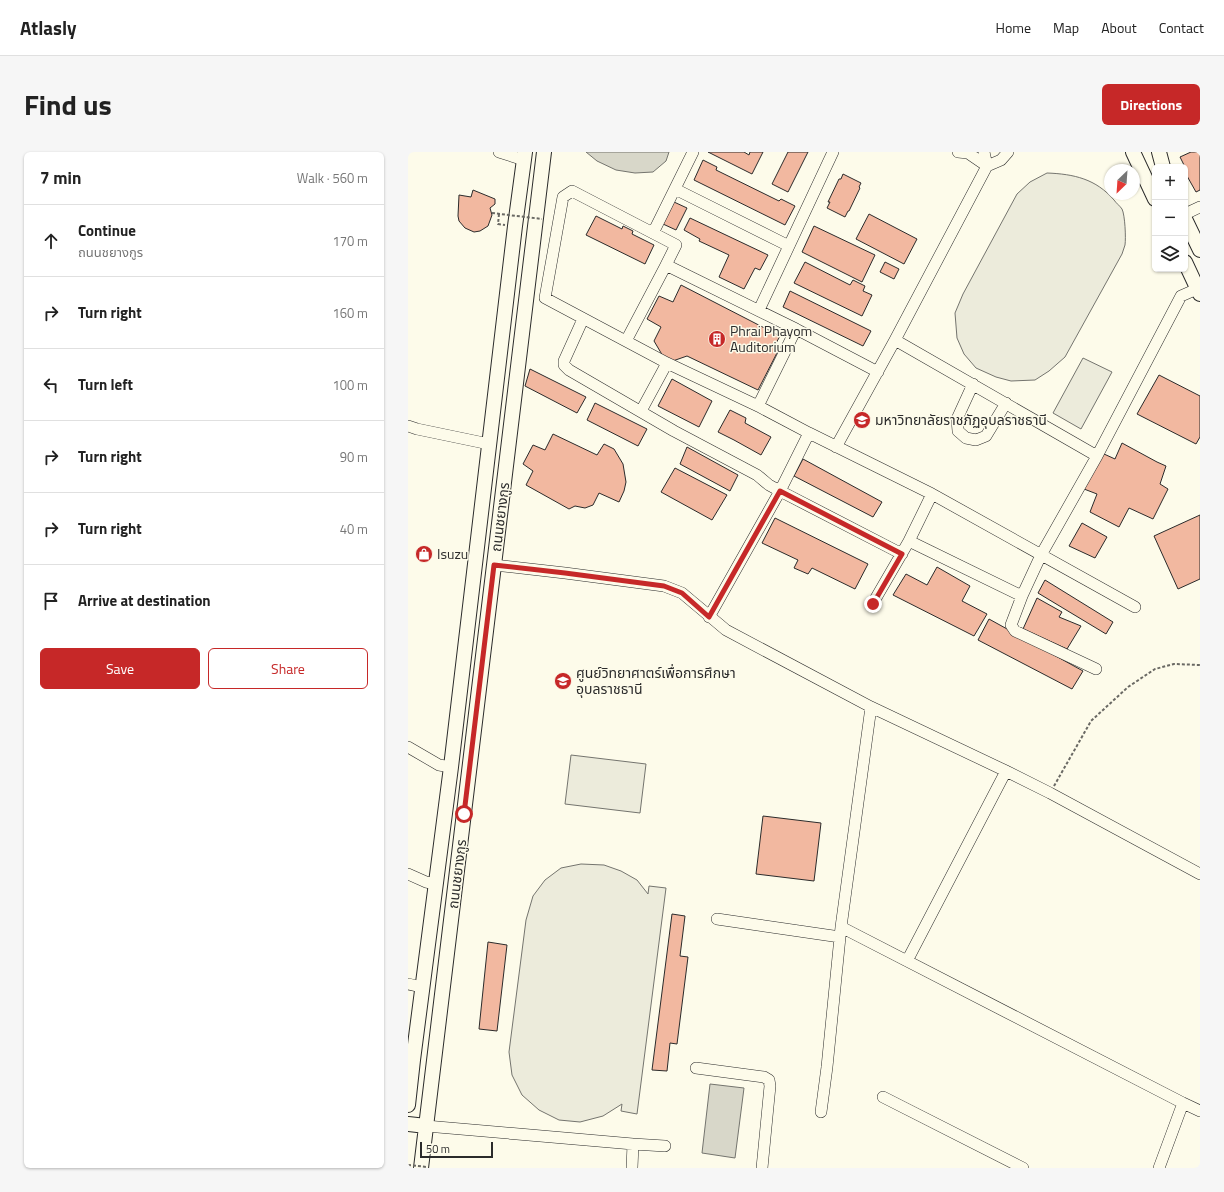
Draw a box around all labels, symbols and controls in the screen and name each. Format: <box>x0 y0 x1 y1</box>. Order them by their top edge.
text: Atlasly <box>20 13 77 42</box>
text: Home <box>996 17 1031 38</box>
text: Map <box>1053 17 1079 38</box>
text: About <box>1101 17 1137 38</box>
text: Contact <box>1159 17 1204 38</box>
text: Find us <box>24 83 112 126</box>
button: Directions <box>1102 84 1200 125</box>
north arrow <box>1104 164 1140 200</box>
map controls <box>1152 164 1188 272</box>
button: + <box>1152 164 1188 200</box>
text: 7 min <box>40 165 81 191</box>
text: Walk · 560 m <box>297 168 368 188</box>
button: − <box>1152 200 1188 236</box>
text: Continue <box>78 219 136 242</box>
icon: ahead <box>40 230 62 252</box>
text: 170 m <box>332 231 368 251</box>
button: layers <box>1152 236 1188 272</box>
text: ถนนชยางกูร <box>78 242 143 262</box>
text: Turn right <box>78 301 142 324</box>
icon: right <box>40 302 62 324</box>
text: 160 m <box>332 303 368 323</box>
place label: Phrai Phayom Auditorium <box>730 320 812 357</box>
building icon: Phrai Phayom Auditorium <box>707 329 727 349</box>
text: Turn left <box>78 373 133 396</box>
icon: left <box>40 374 62 396</box>
text: 100 m <box>332 375 368 395</box>
place label: มหาวิทยาลัยราชภัฏอุบลราชธานี <box>875 409 1047 430</box>
school or university icon: มหาวิทยาลัยราชภัฏอุบลราชธานี <box>852 410 872 430</box>
text: Turn right <box>78 445 142 468</box>
icon: right <box>40 446 62 468</box>
text: 90 m <box>340 447 368 467</box>
street label: ถนนชยางกูร <box>485 481 514 553</box>
text: Turn right <box>78 517 142 540</box>
icon: right <box>40 518 62 540</box>
text: 40 m <box>340 519 368 539</box>
place label: Isuzu <box>437 543 468 564</box>
shop icon: Isuzu <box>414 544 434 564</box>
text: Arrive at destination <box>78 589 211 612</box>
icon: arrive <box>40 590 62 612</box>
route end <box>864 595 882 613</box>
button: Save <box>40 648 200 689</box>
button: Share <box>208 648 368 689</box>
place label: ศูนย์วิทยาศาตร์เพื่อการศึกษา อุบลราชธานี <box>576 662 736 699</box>
school or university icon: ศูนย์วิทยาศาตร์เพื่อการศึกษา อุบลราชธานี <box>553 671 573 691</box>
route start <box>455 805 473 823</box>
street label: ถนนชยางกูร <box>442 838 471 910</box>
scale bar <box>420 1140 493 1159</box>
text: 50 m <box>426 1141 450 1157</box>

